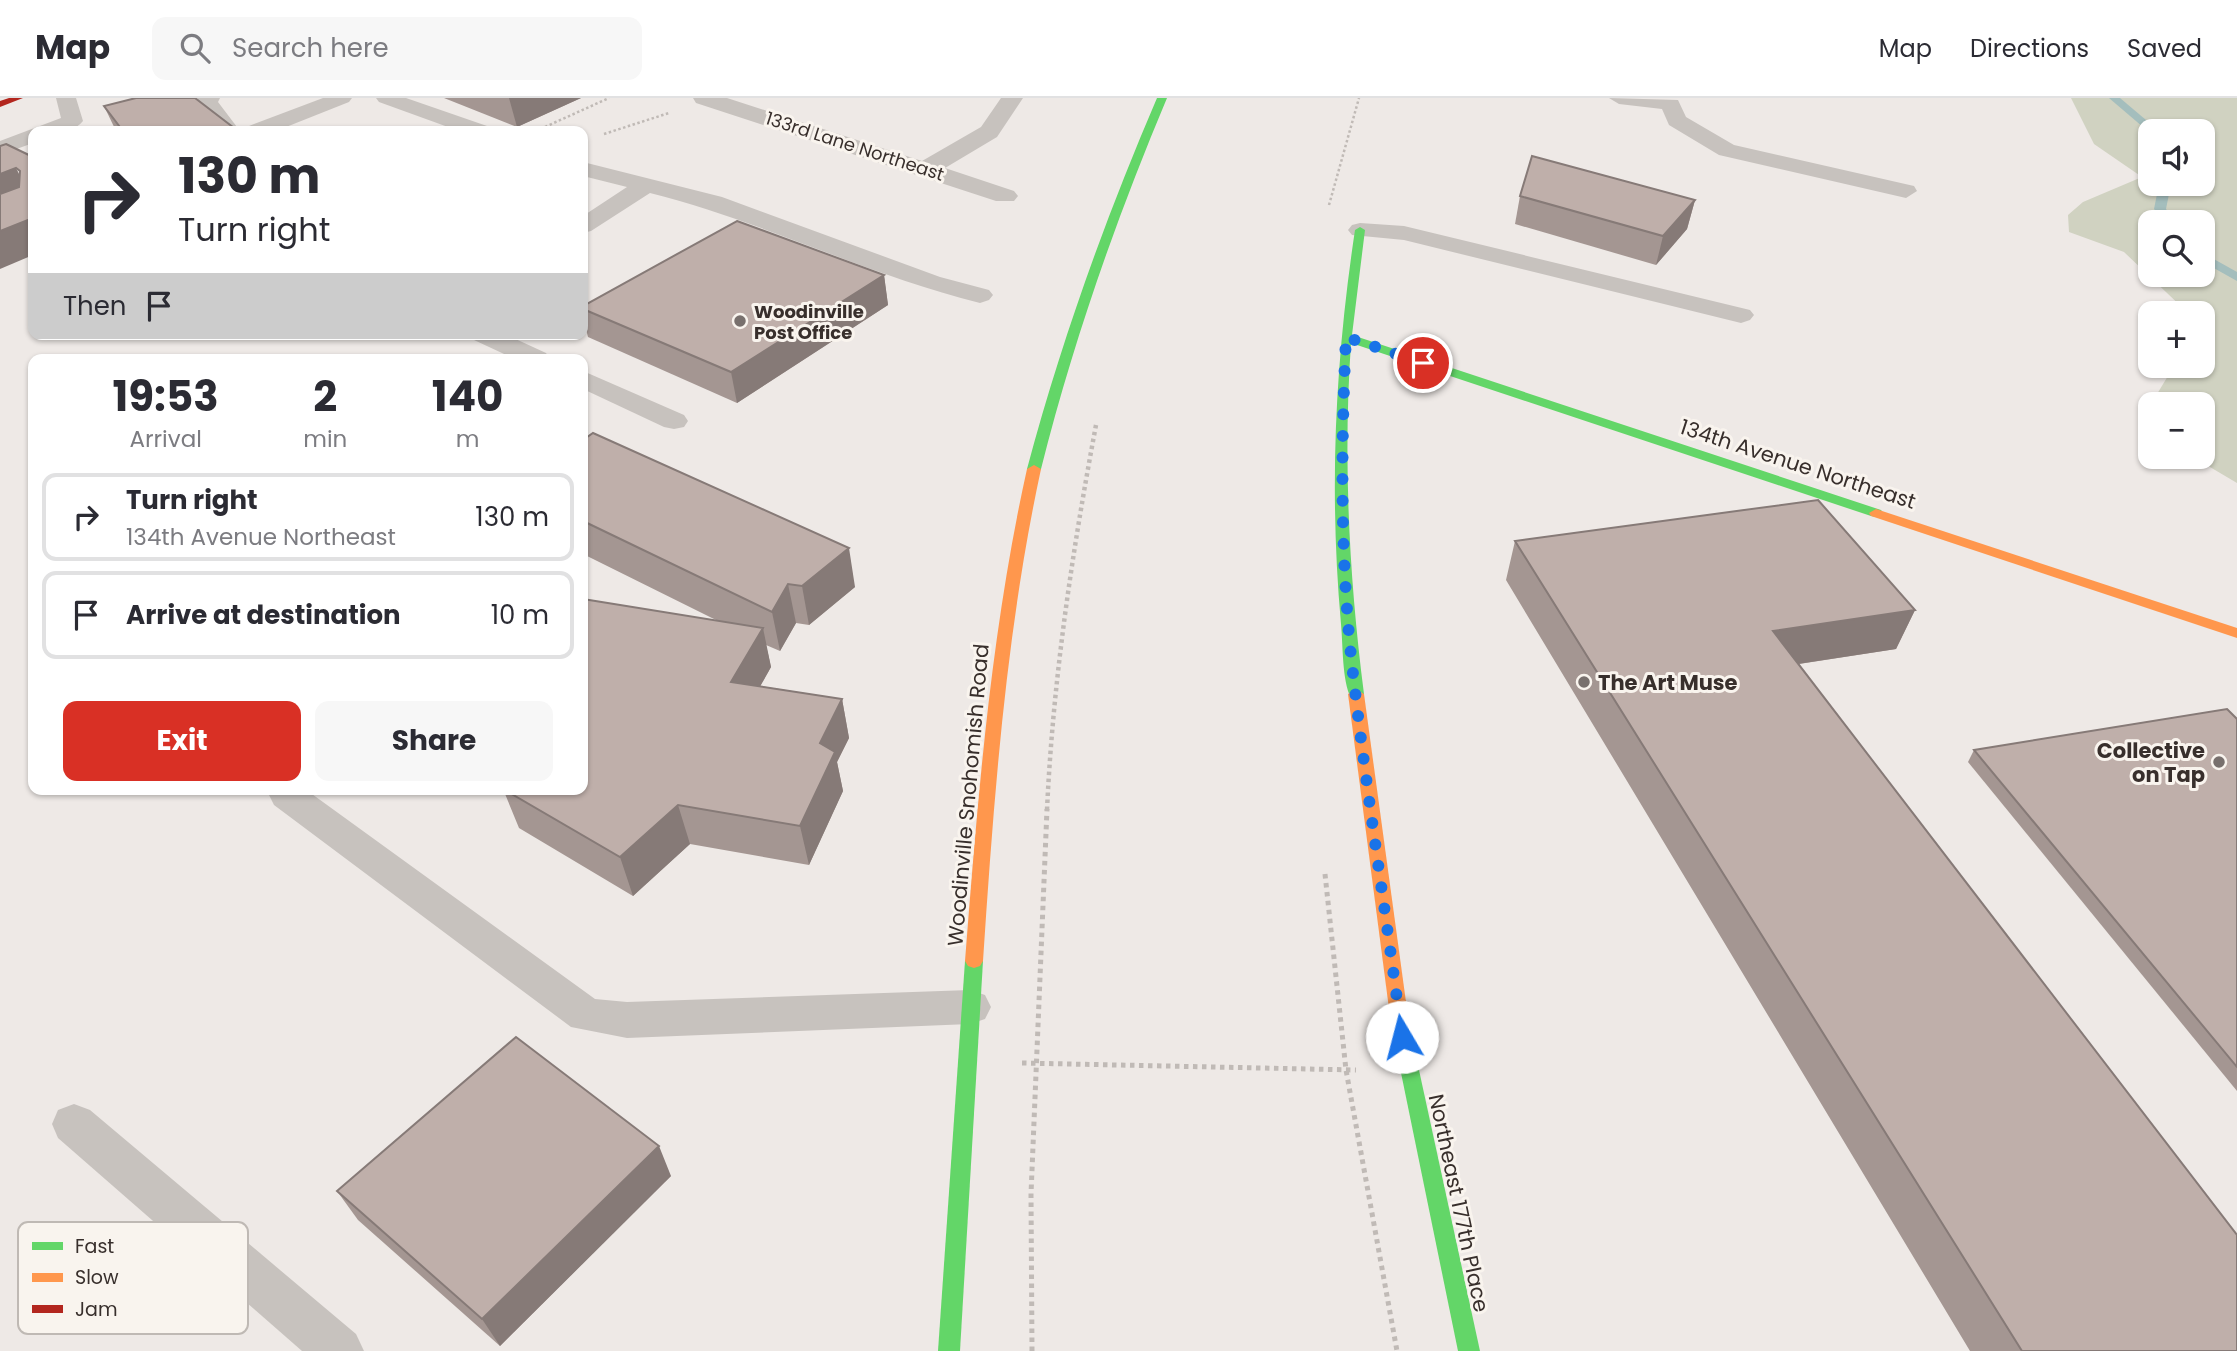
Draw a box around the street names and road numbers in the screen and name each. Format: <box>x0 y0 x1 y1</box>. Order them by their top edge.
street label: 133rd Lane Northeast <box>763 105 947 187</box>
street label: 134th Avenue Northeast <box>1676 412 1920 516</box>
street label: Woodinville Snohomish Road <box>940 643 996 947</box>
street label: Northeast 177th Place <box>1422 1091 1496 1315</box>

